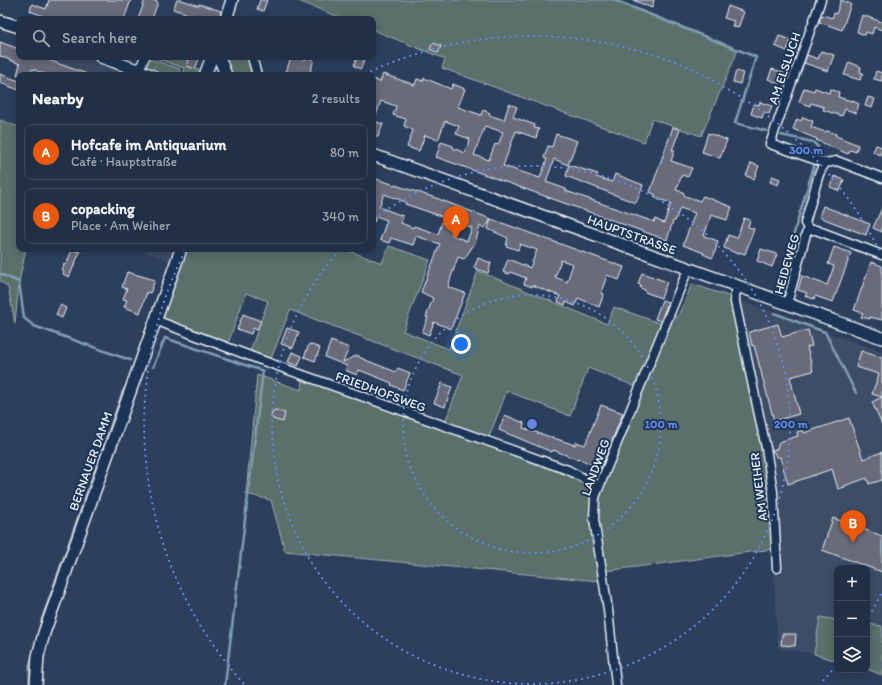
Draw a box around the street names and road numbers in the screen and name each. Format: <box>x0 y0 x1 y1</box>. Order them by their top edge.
street label: AM ELSLUCH <box>765 30 804 106</box>
street label: HAUPTSTRASSE <box>585 211 678 257</box>
street label: HEIDEWEG <box>771 232 802 296</box>
street label: FRIEDHOFSWEG <box>334 368 428 415</box>
street label: BERNAUER DAMM <box>66 410 115 513</box>
street label: LANDWEG <box>578 437 613 498</box>
street label: AM WEIHER <box>747 452 770 522</box>

